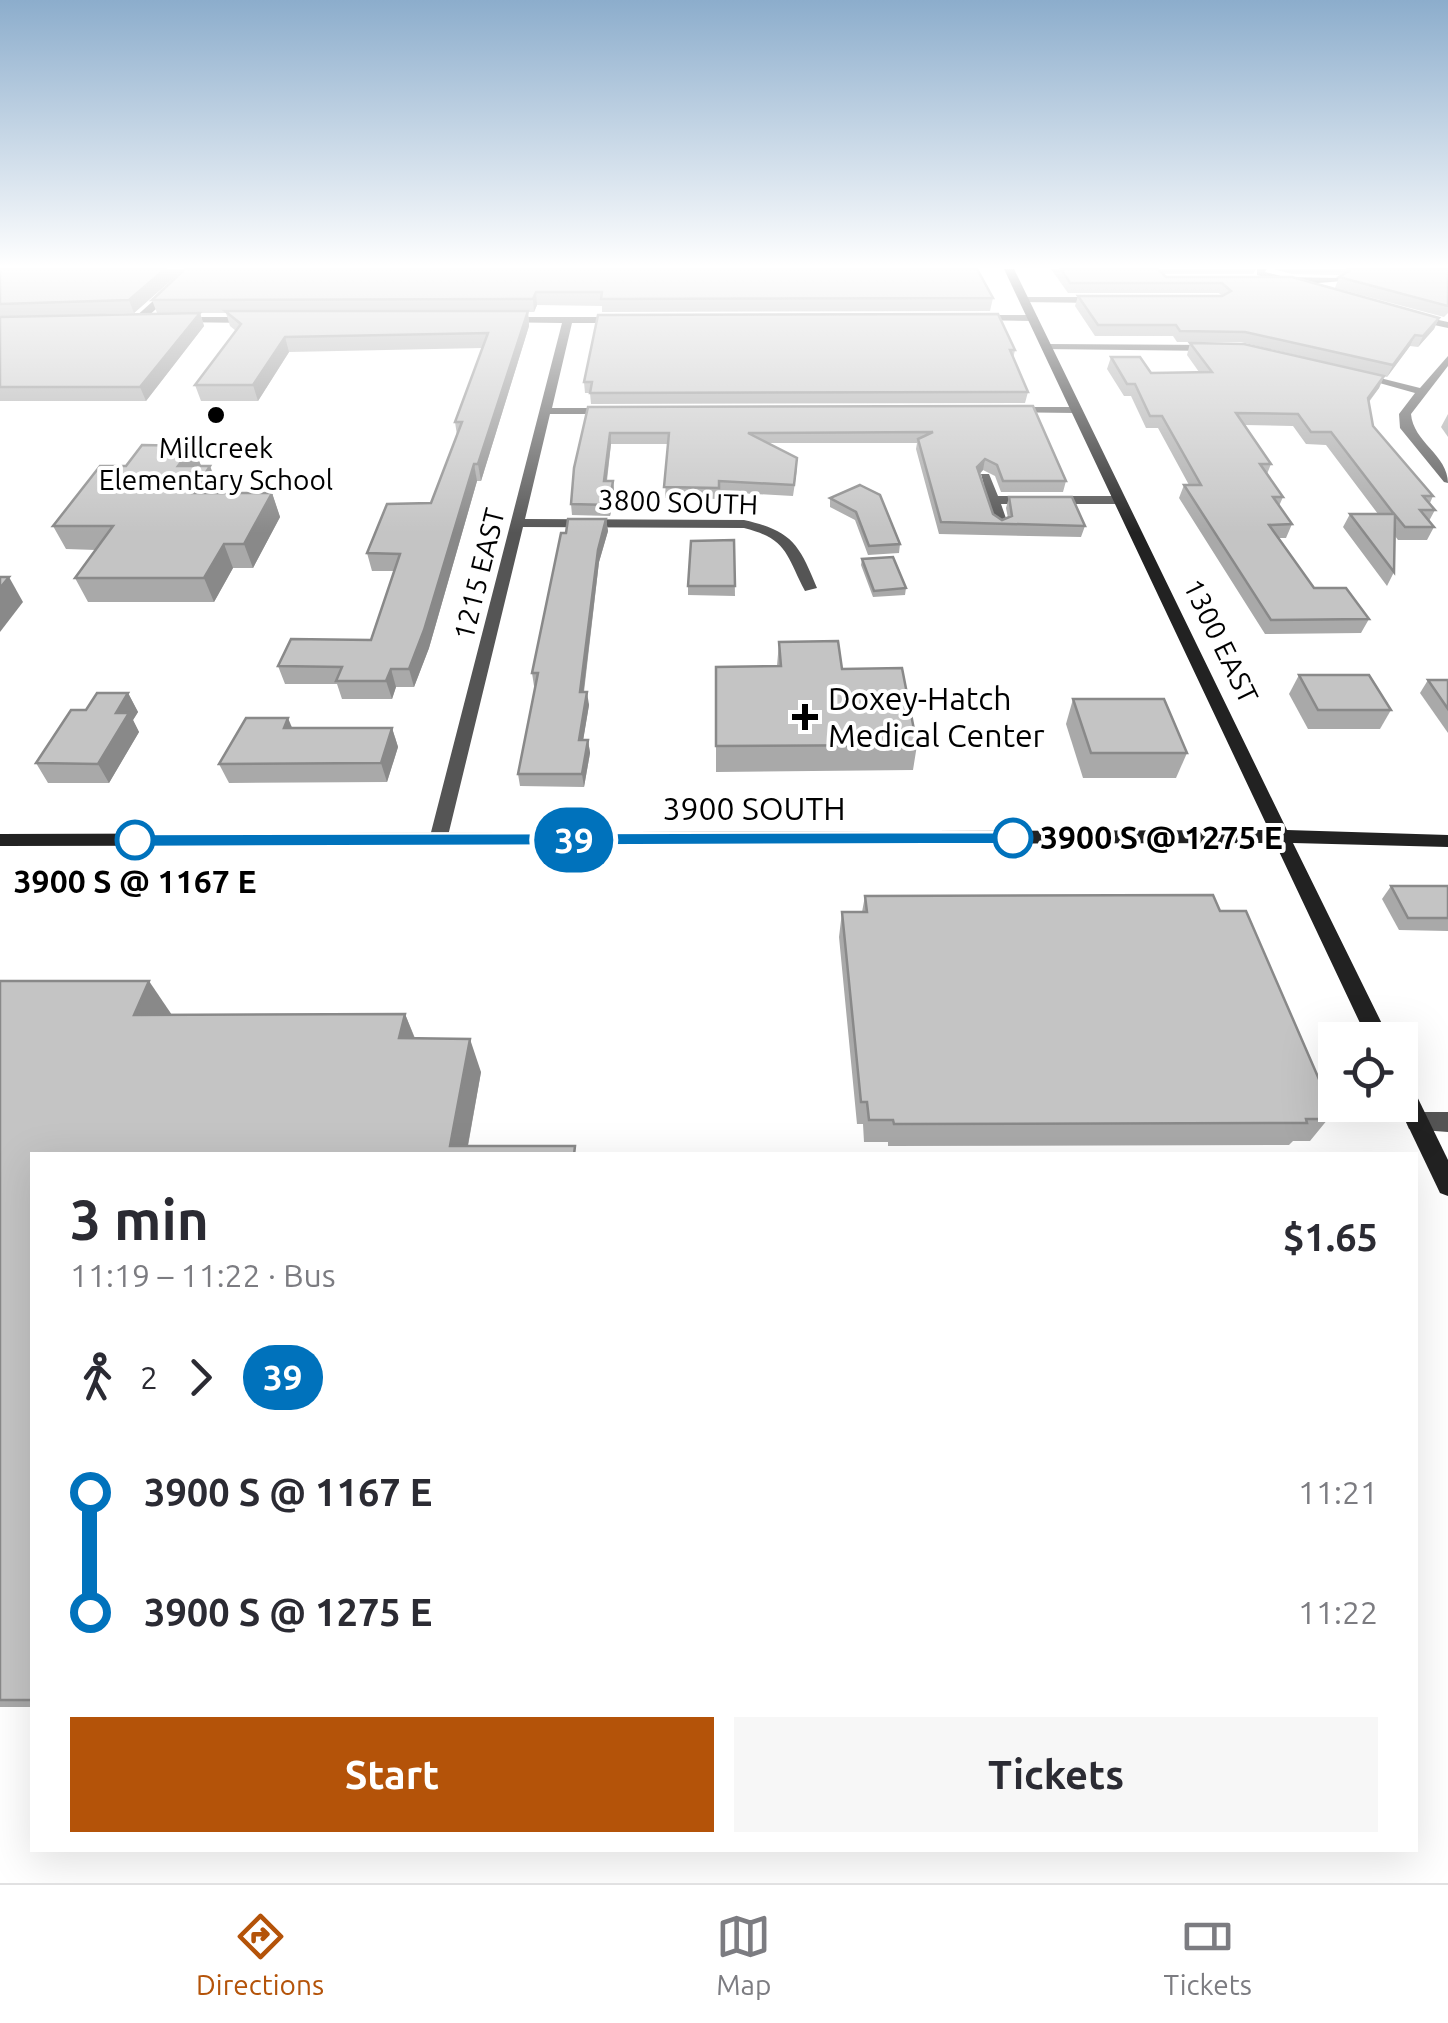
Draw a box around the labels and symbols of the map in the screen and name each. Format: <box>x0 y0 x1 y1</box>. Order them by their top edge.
marker: Millcreek Elementary School <box>205 404 227 426</box>
place label: Millcreek Elementary School <box>99 432 333 495</box>
street label: 3800 SOUTH <box>597 483 759 520</box>
street label: 1215 EAST <box>447 504 510 643</box>
street label: 1300 EAST <box>1178 574 1265 708</box>
place label: Doxey-Hatch Medical Center <box>828 680 1045 753</box>
marker: Doxey-Hatch Medical Center <box>792 704 818 730</box>
street label: 3900 SOUTH <box>662 790 846 826</box>
line badge: 39 <box>529 808 619 872</box>
marker: 3900 S @ 1275 E <box>994 819 1032 857</box>
place label: 3900 S @ 1275 E <box>1040 819 1283 855</box>
marker: 3900 S @ 1167 E <box>116 821 154 859</box>
place label: 3900 S @ 1167 E <box>14 863 256 899</box>

